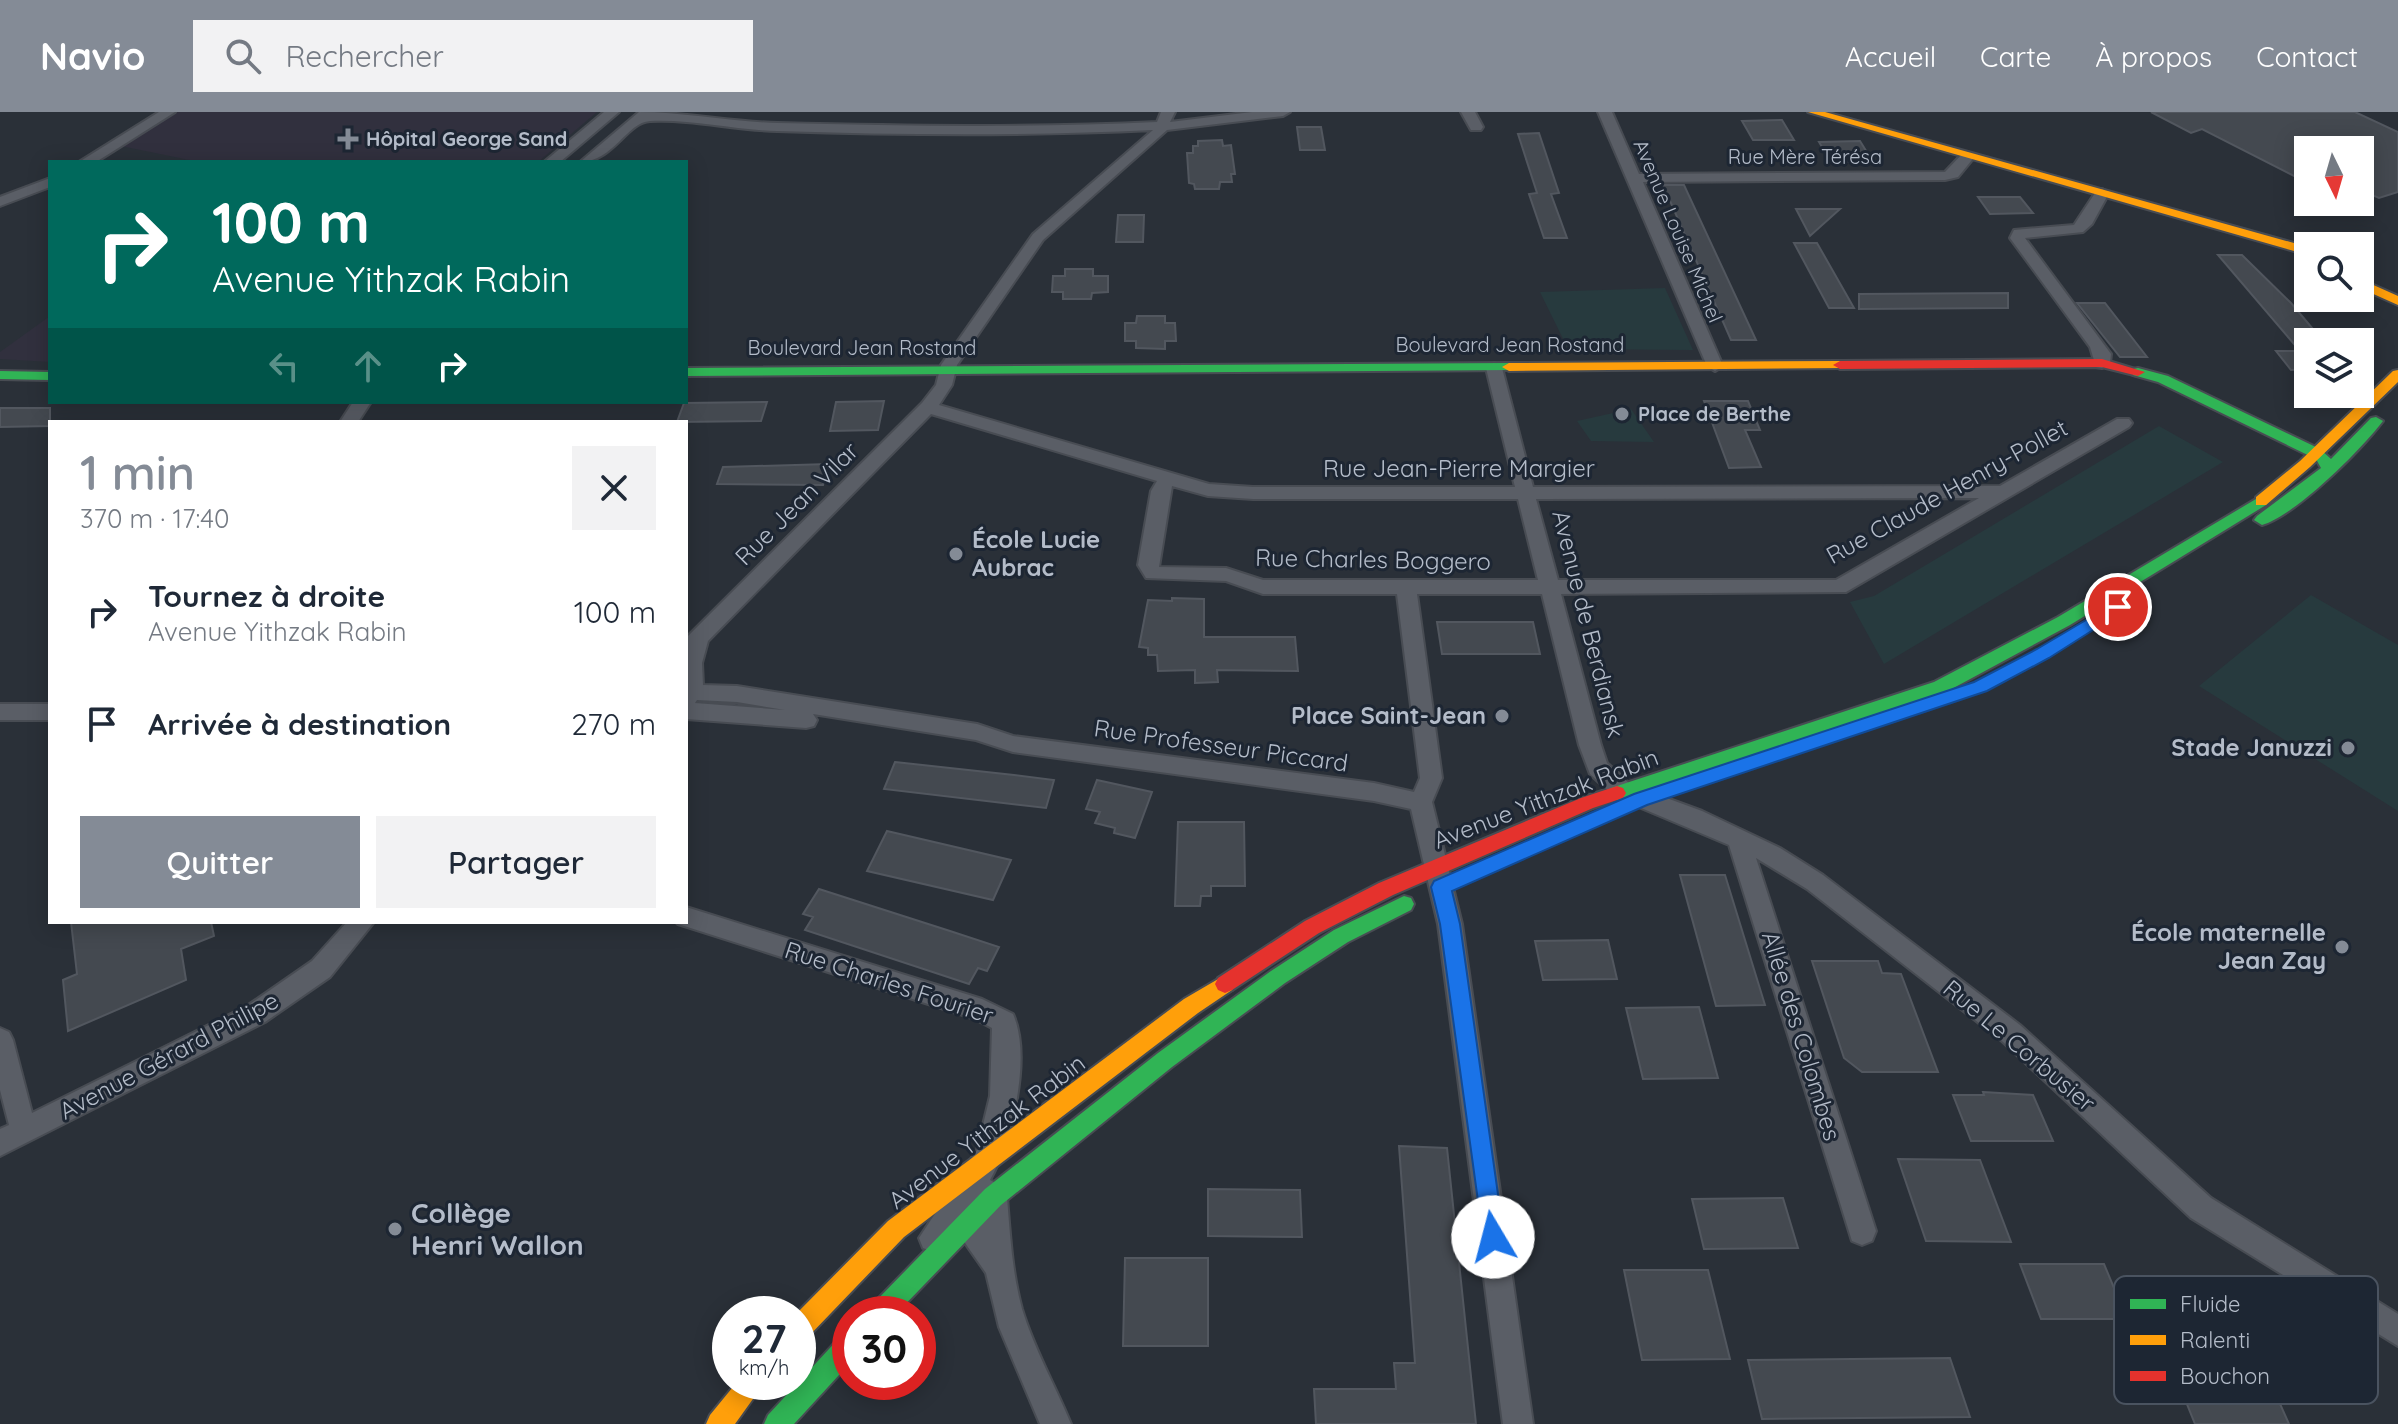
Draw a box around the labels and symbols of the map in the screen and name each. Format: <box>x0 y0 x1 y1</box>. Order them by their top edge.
place label: Hôpital George Sand <box>366 126 567 151</box>
marker: Hôpital George Sand <box>337 128 359 150</box>
street label: Avenue Louise Michel <box>1629 135 1728 326</box>
north arrow <box>2294 136 2374 216</box>
street label: Rue Mère Térésa <box>1728 144 1882 169</box>
street label: Boulevard Jean Rostand <box>1396 332 1624 357</box>
street label: Boulevard Jean Rostand <box>748 335 976 360</box>
place label: Place de Berthe <box>1638 401 1791 426</box>
marker: Place de Berthe <box>1613 405 1631 423</box>
street label: Rue Claude Henry-Pollet <box>1821 412 2072 570</box>
street label: Rue Jean Vilar <box>728 435 864 571</box>
street label: Rue Jean-Pierre Margier <box>1323 453 1595 483</box>
street label: Avenue de Berdiansk <box>1546 507 1632 741</box>
place label: École Lucie Aubrac <box>972 524 1100 582</box>
street label: Rue Charles Boggero <box>1255 542 1491 576</box>
marker: École Lucie Aubrac <box>947 545 965 563</box>
pin <box>2084 573 2152 641</box>
place label: Place Saint-Jean <box>1291 700 1486 730</box>
marker: Place Saint-Jean <box>1493 707 1511 725</box>
street label: Rue Professeur Piccard <box>1092 712 1350 778</box>
place label: Stade Januzzi <box>2171 732 2332 762</box>
marker: Stade Januzzi <box>2339 739 2357 757</box>
street label: Avenue Yithzak Rabin <box>1429 741 1662 855</box>
place label: École maternelle Jean Zay <box>2131 917 2326 975</box>
street label: Allée des Colombes <box>1756 928 1848 1144</box>
street label: Rue Charles Fourier <box>781 934 998 1030</box>
marker: École maternelle Jean Zay <box>2333 938 2351 956</box>
street label: Rue Le Corbusier <box>1937 973 2102 1118</box>
street label: Avenue Gérard Philipe <box>54 985 283 1126</box>
street label: Avenue Yithzak Rabin <box>882 1047 1091 1215</box>
place label: Collège Henri Wallon <box>411 1195 584 1262</box>
position arrow <box>1451 1195 1535 1279</box>
marker: Collège Henri Wallon <box>386 1220 404 1238</box>
legend <box>2114 1276 2378 1404</box>
text: Fluide <box>2180 1290 2240 1318</box>
speed limit sign: 30 <box>832 1296 936 1400</box>
text: Ralenti <box>2180 1326 2250 1354</box>
text: Bouchon <box>2180 1362 2270 1390</box>

